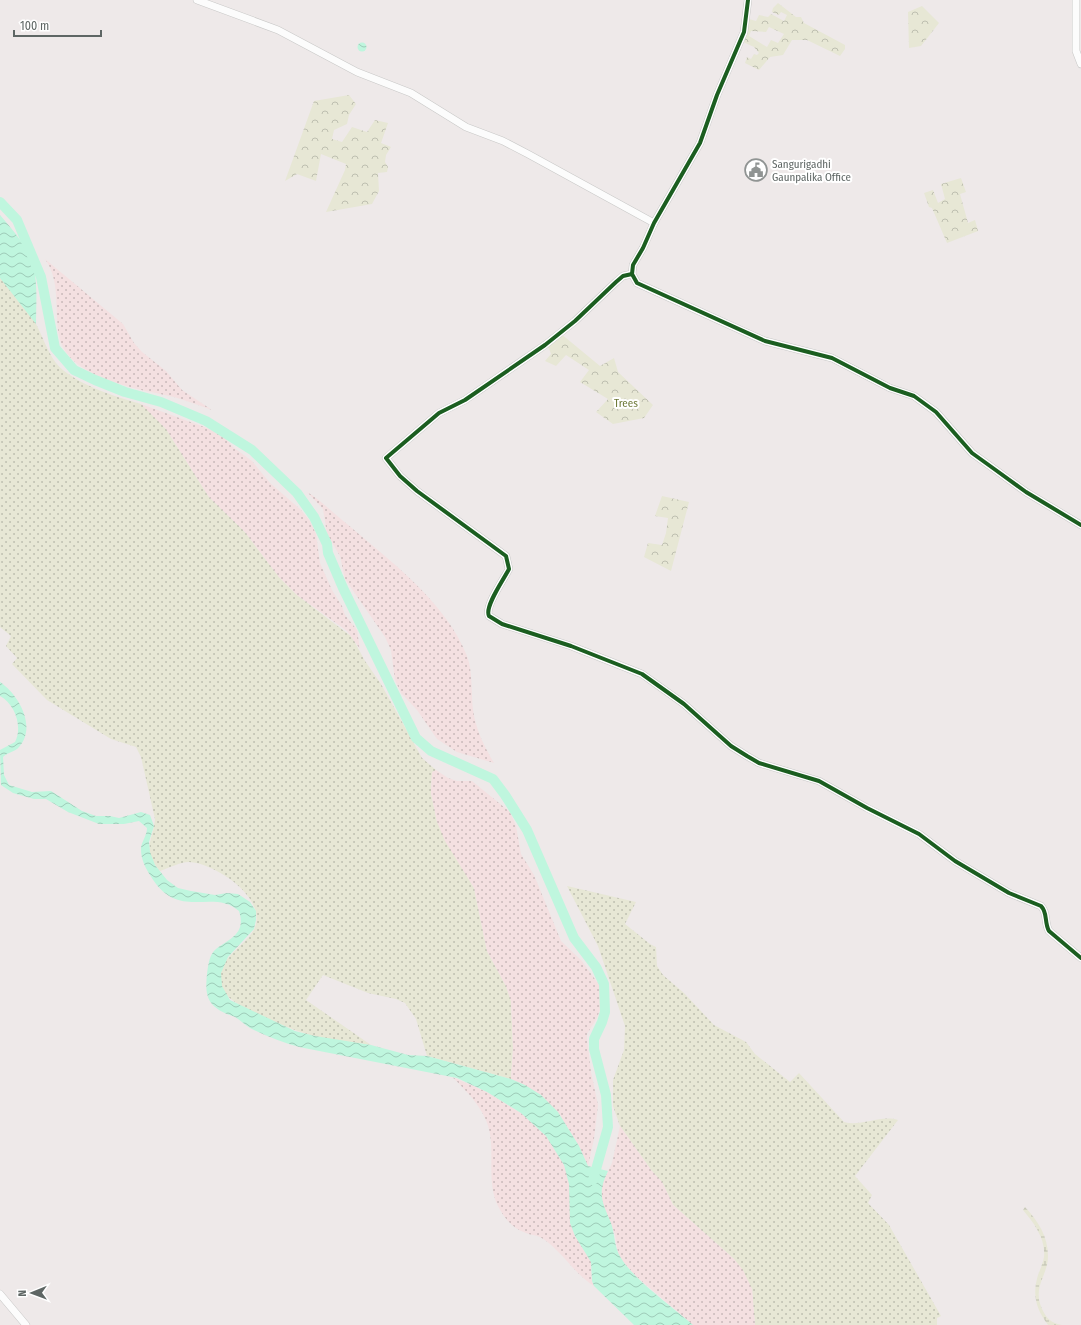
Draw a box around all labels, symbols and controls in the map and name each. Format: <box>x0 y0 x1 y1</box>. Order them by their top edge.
scale bar <box>14 12 101 38</box>
text: 100 m <box>20 19 49 33</box>
public building icon: Sangurigadhi Gaunpalika Office <box>743 157 769 183</box>
place label: Sangurigadhi Gaunpalika Office <box>772 158 851 184</box>
park label: Trees <box>614 397 638 410</box>
north arrow <box>12 1273 52 1313</box>
text: N <box>16 1290 29 1297</box>

